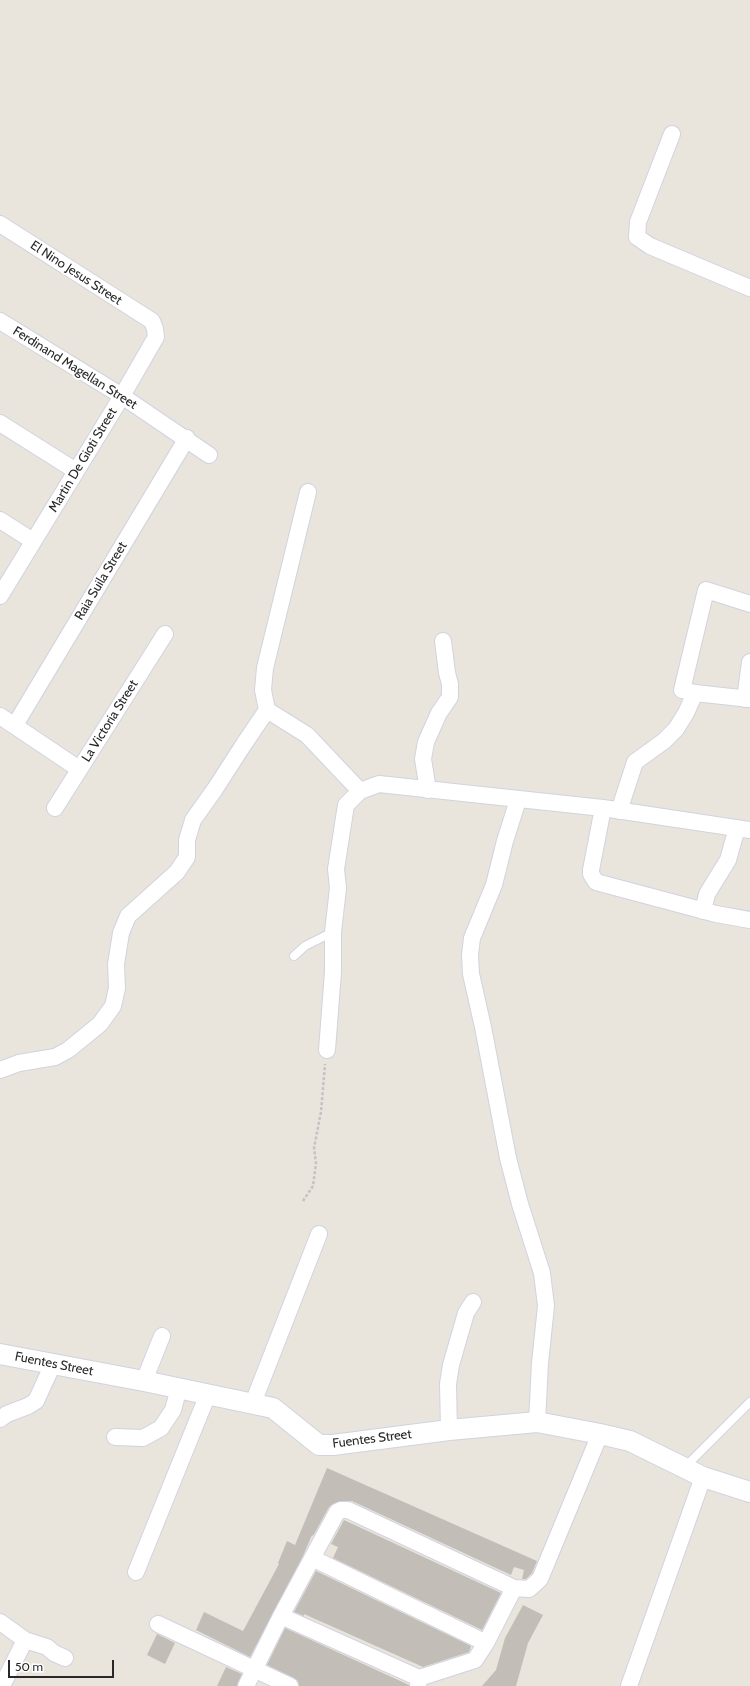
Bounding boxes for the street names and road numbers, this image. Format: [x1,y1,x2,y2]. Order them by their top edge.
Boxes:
street label: El Nino Jesus Street [27,238,125,308]
street label: Ferdinand Magellan Street [10,323,140,413]
street label: Martin De Gioti Street [46,405,120,515]
street label: Raia Suila Street [71,539,131,623]
street label: La Victoria Street [79,677,141,765]
street label: Fuentes Street [13,1349,95,1379]
street label: Fuentes Street [332,1426,412,1452]

